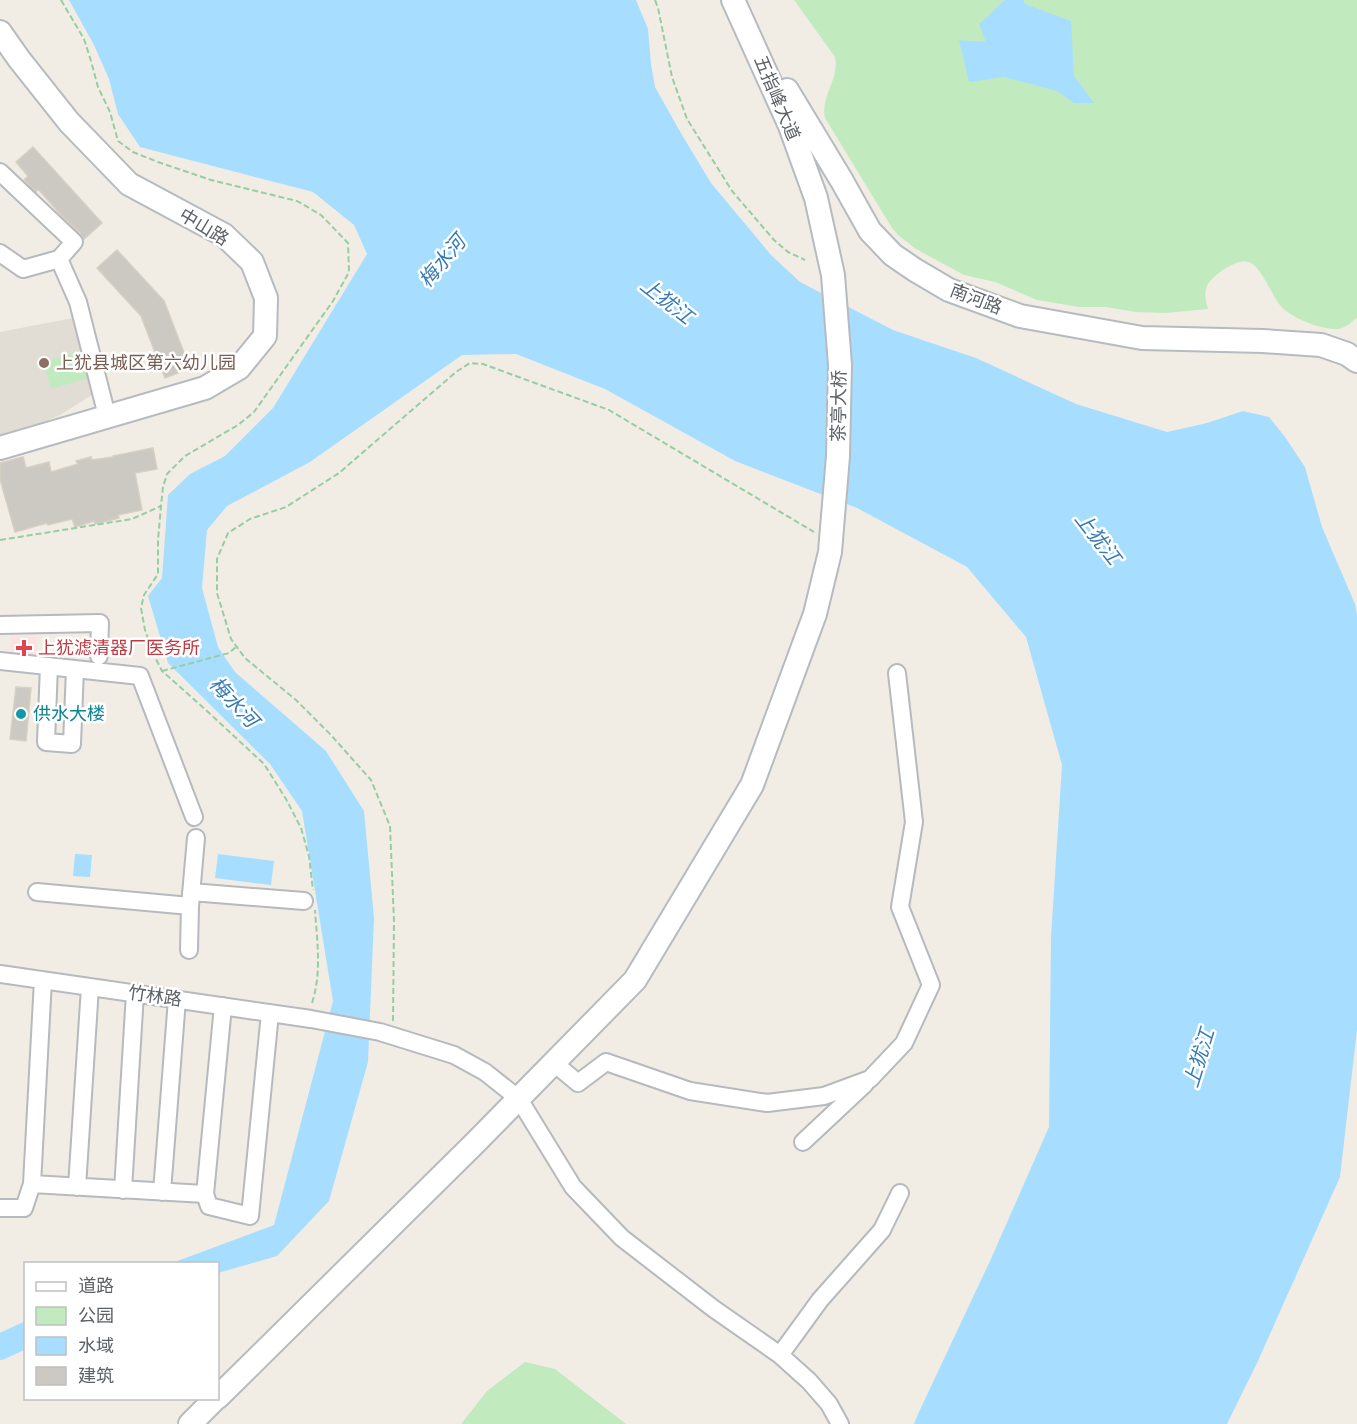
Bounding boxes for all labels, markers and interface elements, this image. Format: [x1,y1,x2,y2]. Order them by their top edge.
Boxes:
street label: 五指峰大道 [750,52,806,143]
street label: 中山路 [176,203,233,249]
water label: 梅水河 [413,227,472,291]
water label: 上犹江 [637,272,700,329]
street label: 南河路 [947,278,1006,318]
place label: 上犹县城区第六幼儿园 [56,351,236,373]
marker: 上犹县城区第六幼儿园 [37,356,51,370]
street label: 茶亭大桥 [826,370,850,442]
water label: 上犹江 [1071,506,1128,570]
place label: 上犹滤清器厂医务所 [38,636,200,658]
marker: 上犹滤清器厂医务所 [15,639,33,657]
water label: 梅水河 [205,671,267,734]
place label: 供水大楼 [33,702,105,724]
marker: 供水大楼 [14,707,28,721]
street label: 竹林路 [127,980,183,1010]
water label: 上犹江 [1178,1024,1219,1090]
legend [24,1262,219,1400]
text: 道路 [78,1274,114,1296]
text: 公园 [78,1304,114,1326]
text: 水域 [78,1334,114,1356]
text: 建筑 [78,1364,114,1386]

